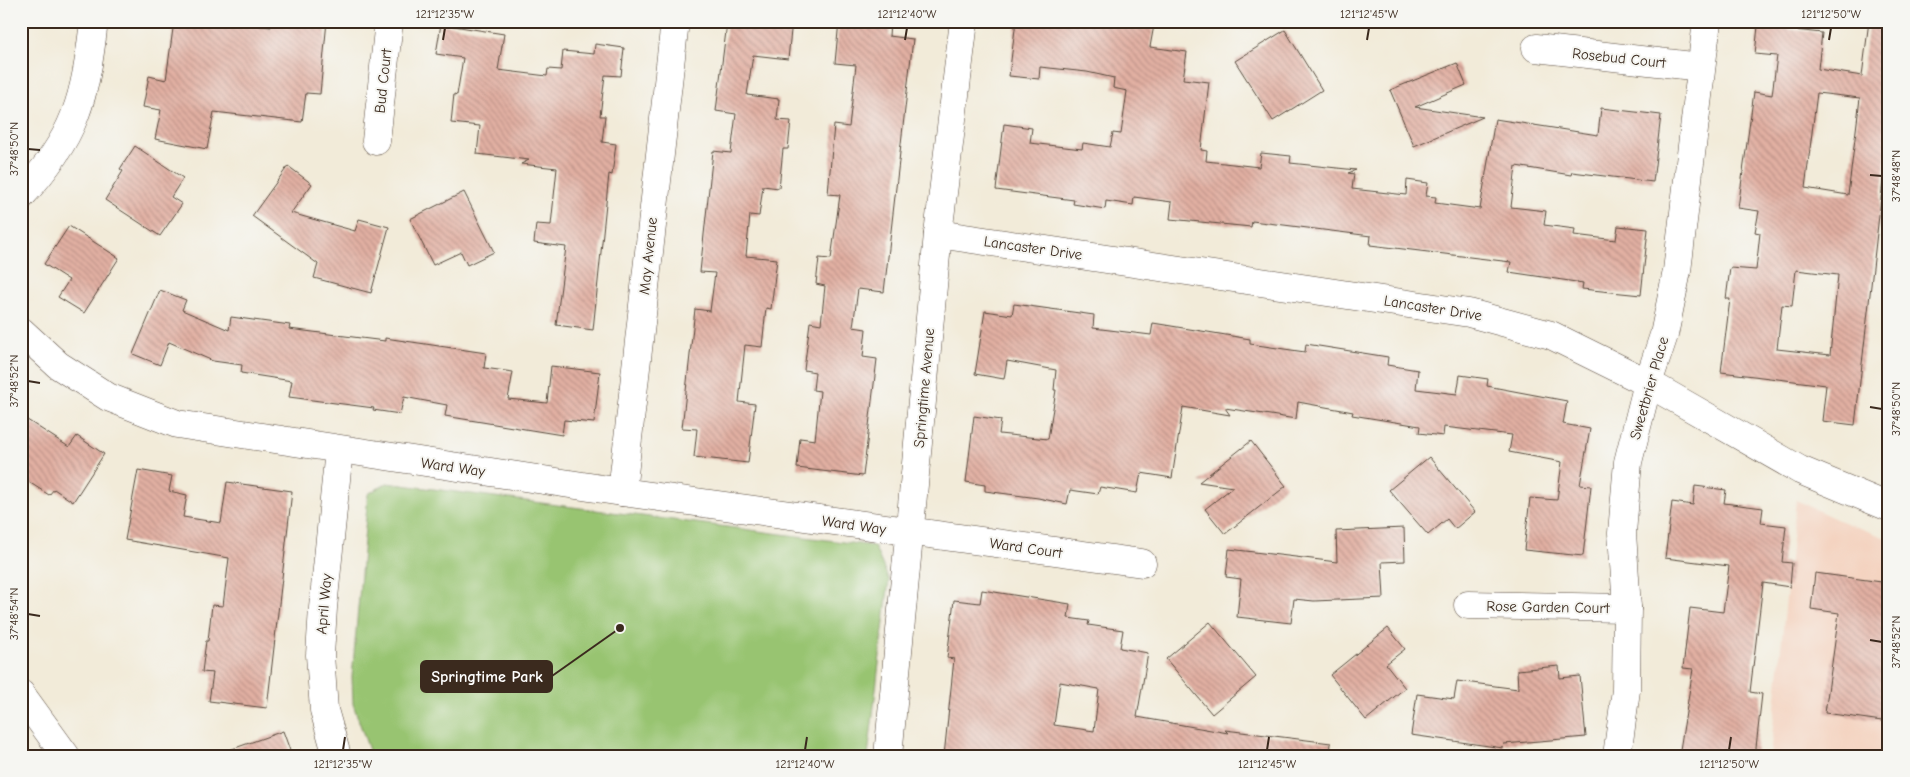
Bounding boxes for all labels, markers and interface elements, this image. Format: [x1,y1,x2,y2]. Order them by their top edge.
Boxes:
text: 121°12'35"W [416,7,475,21]
text: 121°12'40"W [878,7,937,21]
text: 121°12'45"W [1340,7,1399,21]
text: 121°12'50"W [1801,7,1861,21]
street label: Rosebud Court [1571,44,1667,72]
street label: Bud Court [371,47,395,114]
text: 37°48'50"N [7,122,21,176]
text: 37°48'48"N [1889,150,1903,202]
street label: May Avenue [635,216,661,296]
street label: Lancaster Drive [983,232,1084,264]
street label: Lancaster Drive [1383,291,1484,325]
street label: Springtime Avenue [910,327,938,449]
street label: Sweetbrier Place [1626,334,1672,442]
text: 37°48'52"N [7,354,21,408]
text: 37°48'50"N [1889,382,1903,436]
street label: Ward Way [420,454,487,480]
street label: Ward Way [821,512,888,538]
street label: Ward Court [988,534,1064,562]
street label: April Way [312,573,336,635]
text: 37°48'54"N [7,588,21,640]
street label: Rose Garden Court [1486,597,1610,617]
text: 37°48'52"N [1889,615,1903,669]
callout: Springtime Park [421,661,552,692]
text: Springtime Park [431,668,543,686]
text: 121°12'35"W [314,757,373,771]
text: 121°12'40"W [776,757,835,771]
text: 121°12'45"W [1238,757,1297,771]
text: 121°12'50"W [1699,757,1759,771]

